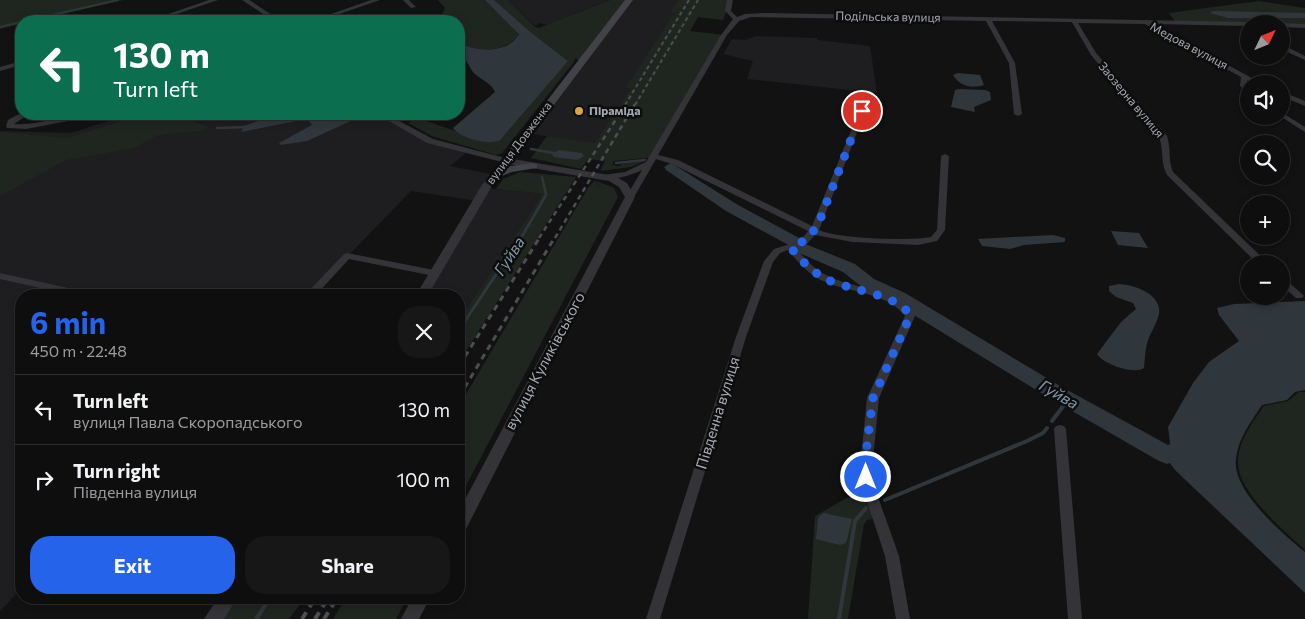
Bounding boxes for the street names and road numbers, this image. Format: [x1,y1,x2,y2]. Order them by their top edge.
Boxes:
street label: Подільська вулиця [835,8,941,24]
street label: Медова вулиця [1148,19,1231,72]
street label: Заозерна вулиця [1096,59,1167,140]
street label: вулиця Довженка [483,98,554,186]
street label: вулиця Куликівського [500,289,588,432]
street label: Південна вулиця [691,354,743,471]

